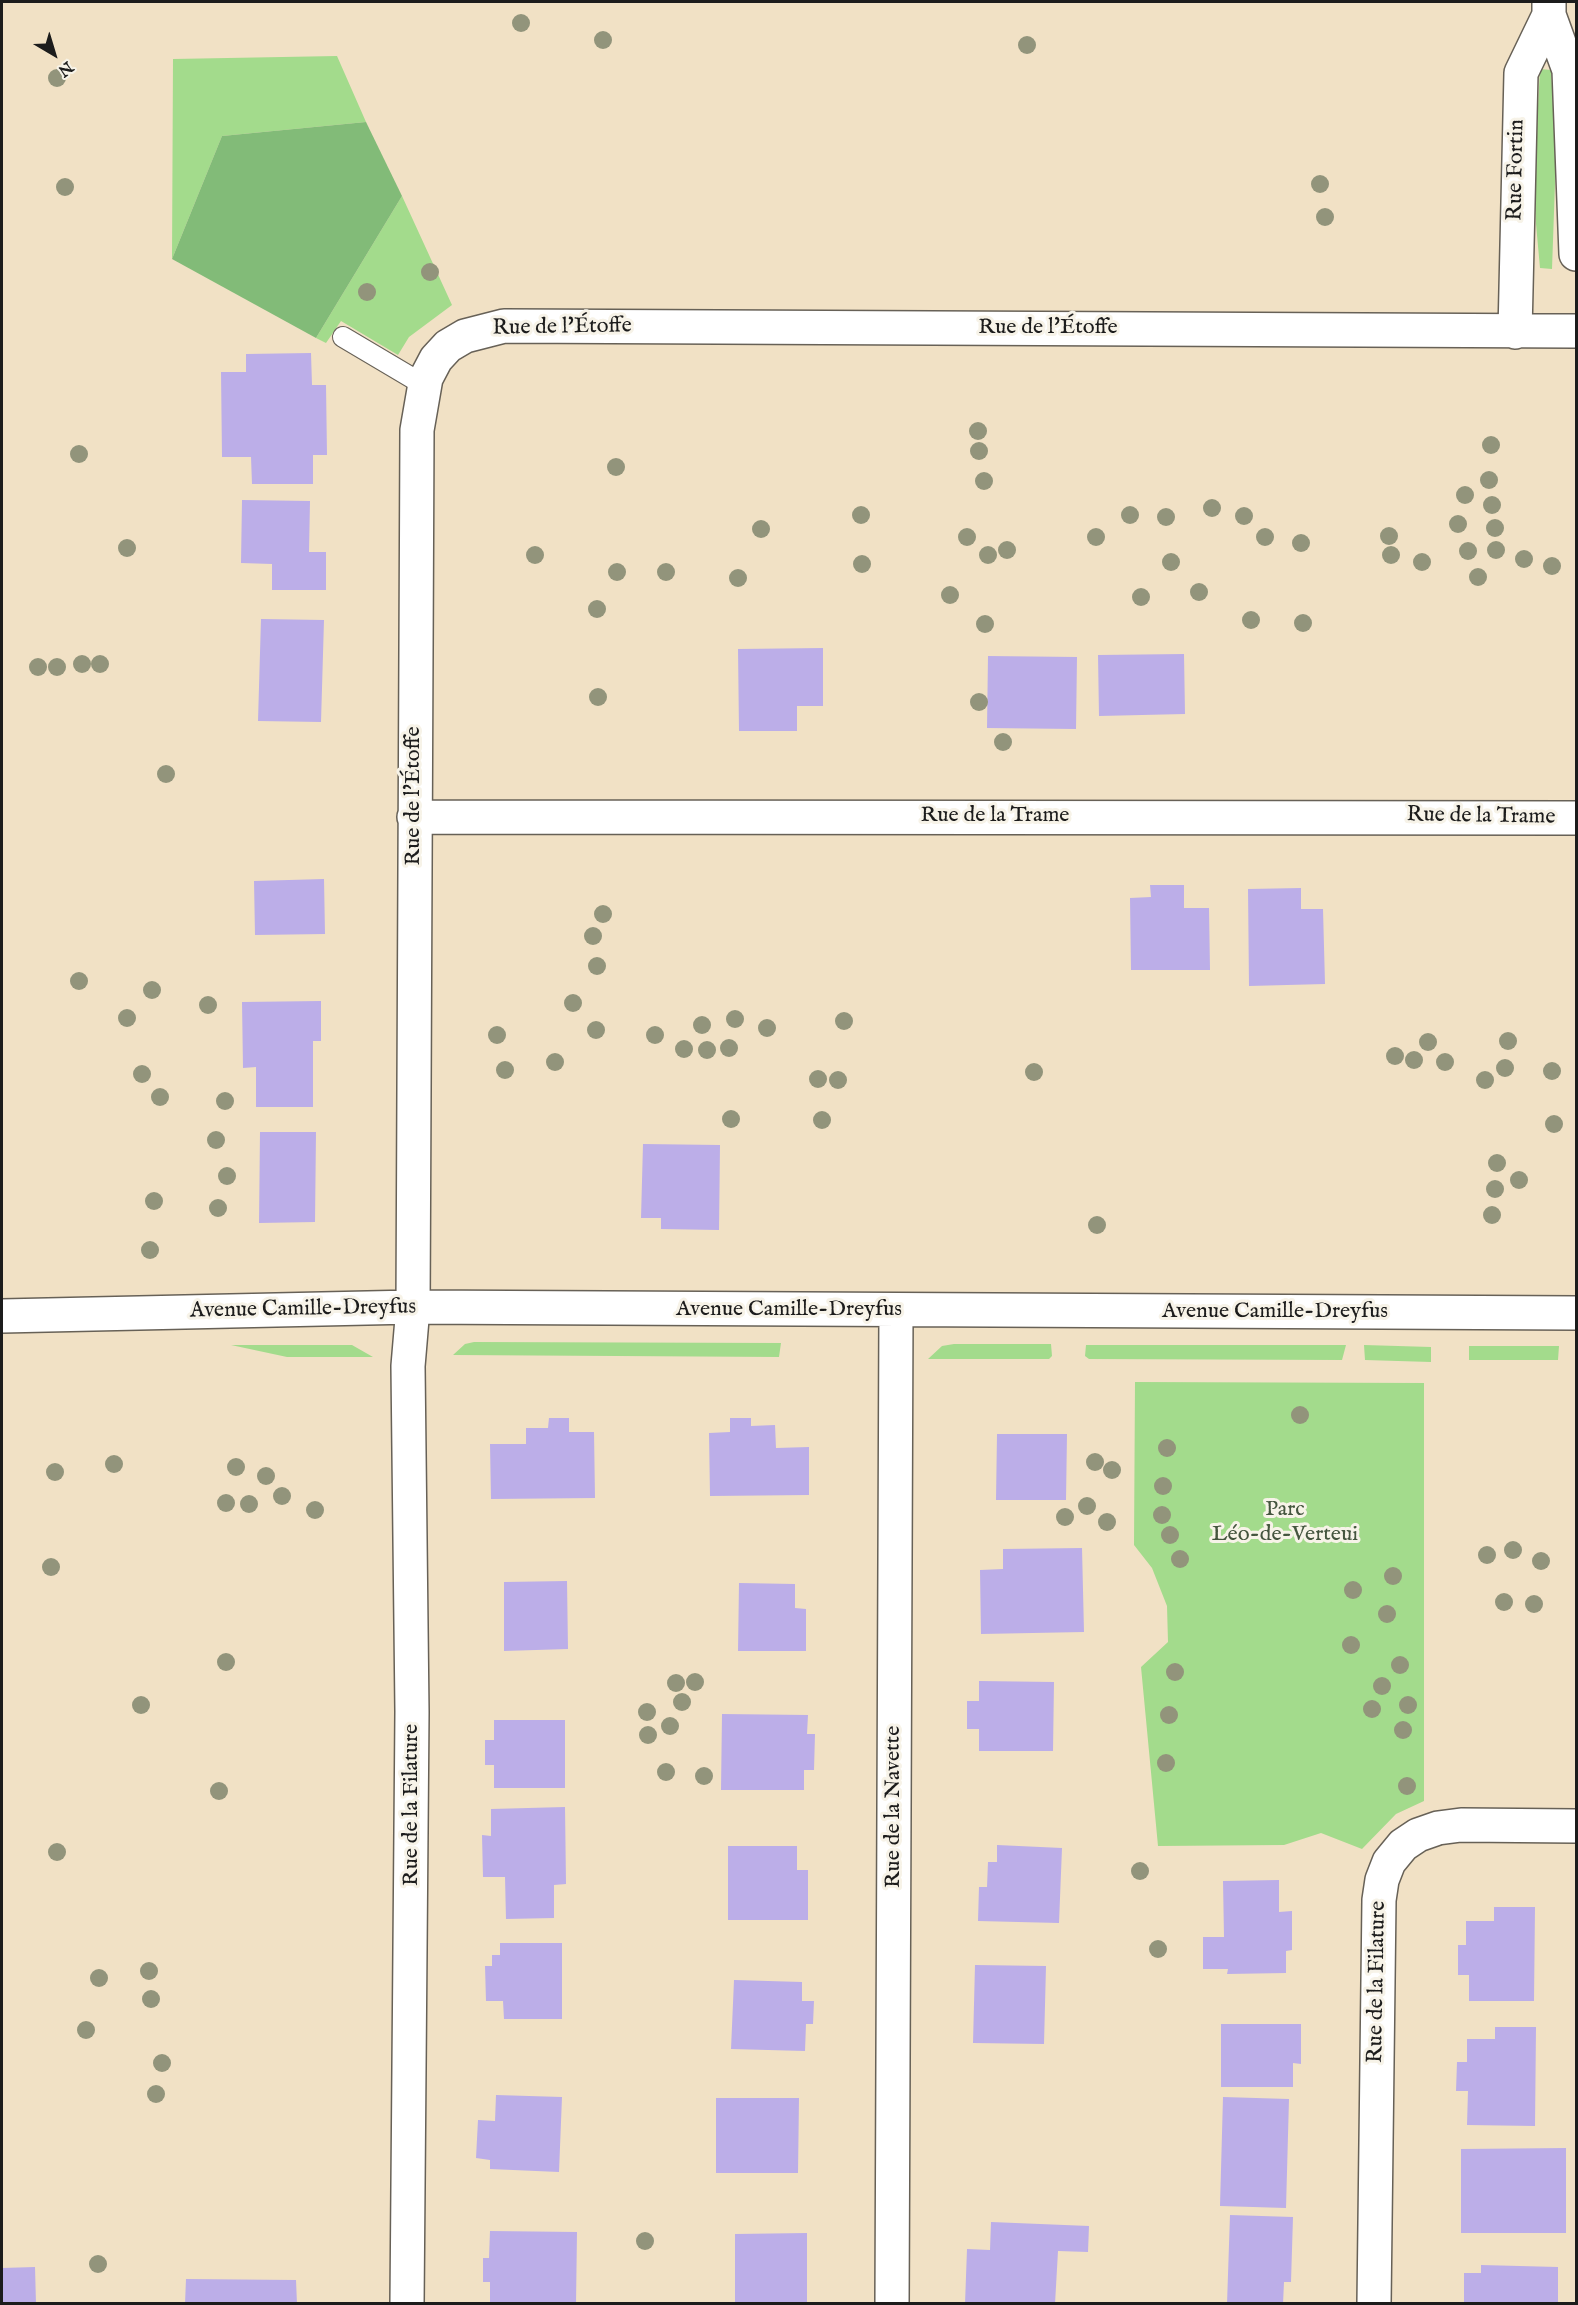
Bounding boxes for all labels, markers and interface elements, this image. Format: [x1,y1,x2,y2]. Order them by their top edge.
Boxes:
north arrow [24,24,84,84]
text: N [53,56,77,80]
street label: Rue Fortin [1503,119,1531,221]
street label: Rue de l'Étoffe [492,314,632,342]
street label: Rue de l'Étoffe [978,315,1118,341]
street label: Rue de l'Étoffe [401,726,427,866]
street label: Rue de la Trame [921,803,1069,829]
street label: Rue de la Trame [1406,803,1556,831]
street label: Avenue Camille-Dreyfus [190,1295,416,1325]
street label: Avenue Camille-Dreyfus [676,1297,902,1323]
street label: Avenue Camille-Dreyfus [1162,1299,1388,1325]
park label: Parc Léo-de-Verteui [1212,1497,1358,1548]
street label: Rue de la Filature [399,1724,425,1886]
street label: Rue de la Navette [881,1726,907,1888]
street label: Rue de la Filature [1363,1901,1393,2063]

